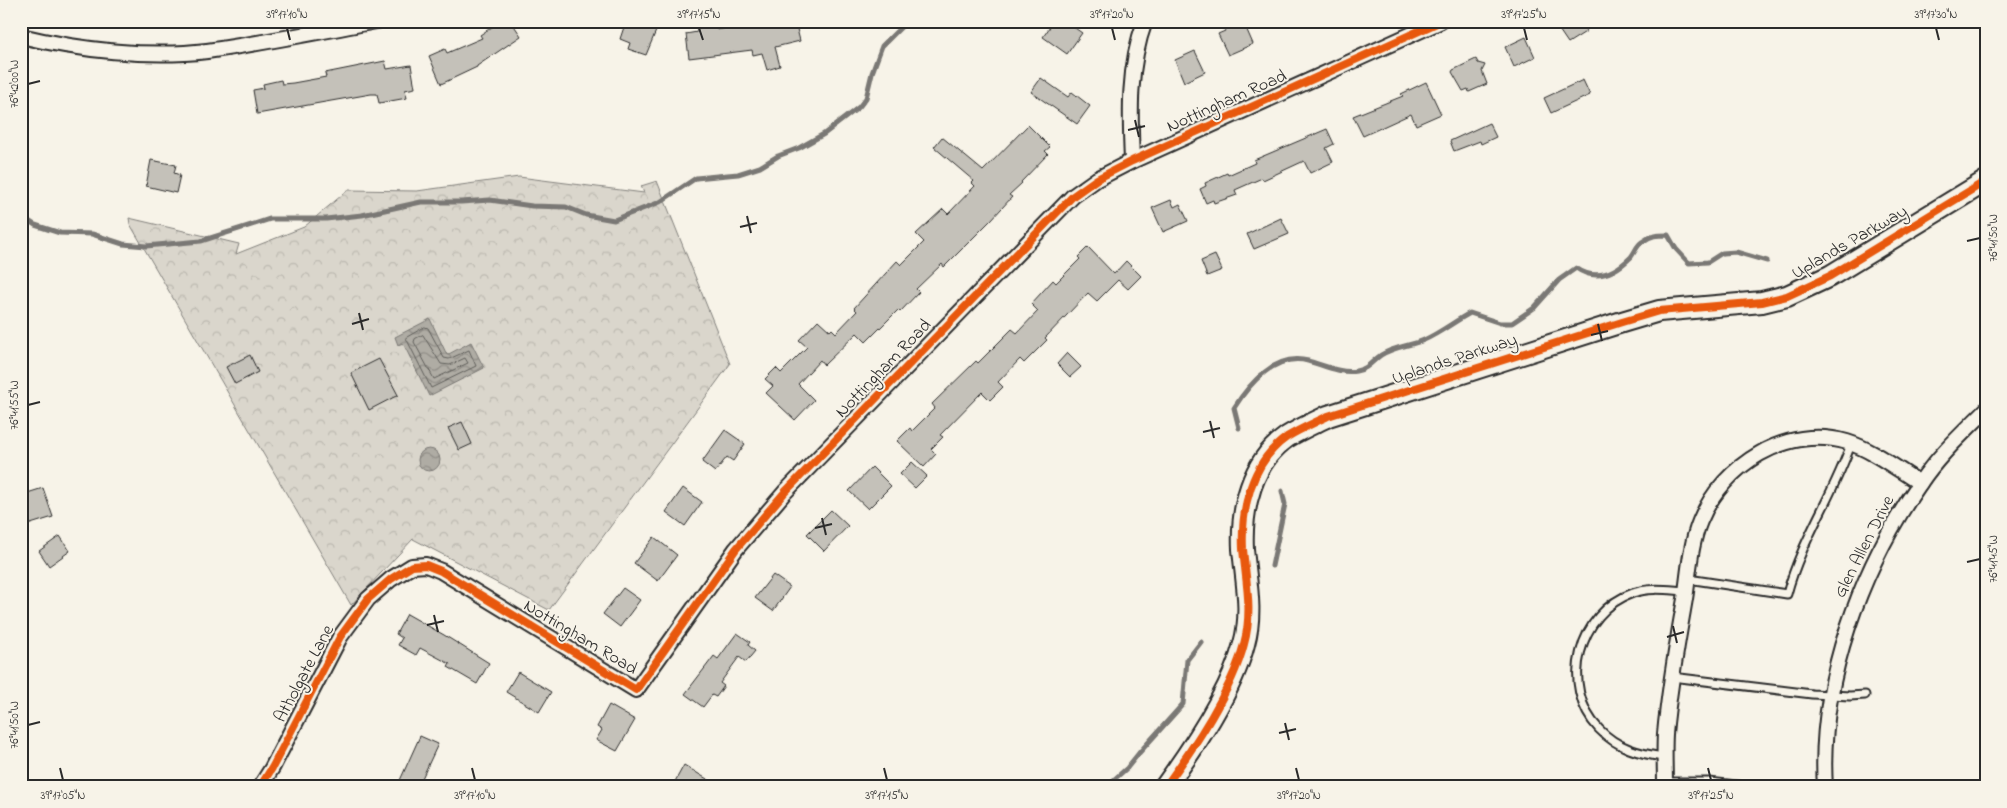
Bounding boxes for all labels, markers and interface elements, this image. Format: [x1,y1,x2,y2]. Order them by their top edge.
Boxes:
text: 39°17'10"N [266,6,308,24]
text: 39°17'15"N [677,6,721,24]
text: 39°17'20"N [1090,6,1134,24]
text: 39°17'25"N [1501,6,1547,24]
text: 39°17'30"N [1915,6,1957,24]
text: 76°42'00"W [6,60,24,108]
street label: Nottingham Road [1163,64,1292,141]
street label: Uplands Parkway [1787,199,1913,287]
text: 76°41'50"W [1985,214,2003,262]
street label: Nottingham Road [830,314,939,425]
street label: Uplands Parkway [1389,328,1521,392]
text: 76°41'55"W [6,380,24,430]
street label: Glen Allen Drive [1828,490,1902,603]
text: 76°41'45"W [1985,535,2003,583]
street label: Nottingham Road [518,594,642,683]
street label: Atholgate Lane [268,620,343,728]
text: 76°41'50"W [6,701,24,749]
text: 39°17'05"N [41,787,85,805]
text: 39°17'10"N [454,787,496,805]
text: 39°17'15"N [865,787,909,805]
text: 39°17'20"N [1277,787,1321,805]
text: 39°17'25"N [1688,787,1734,805]

